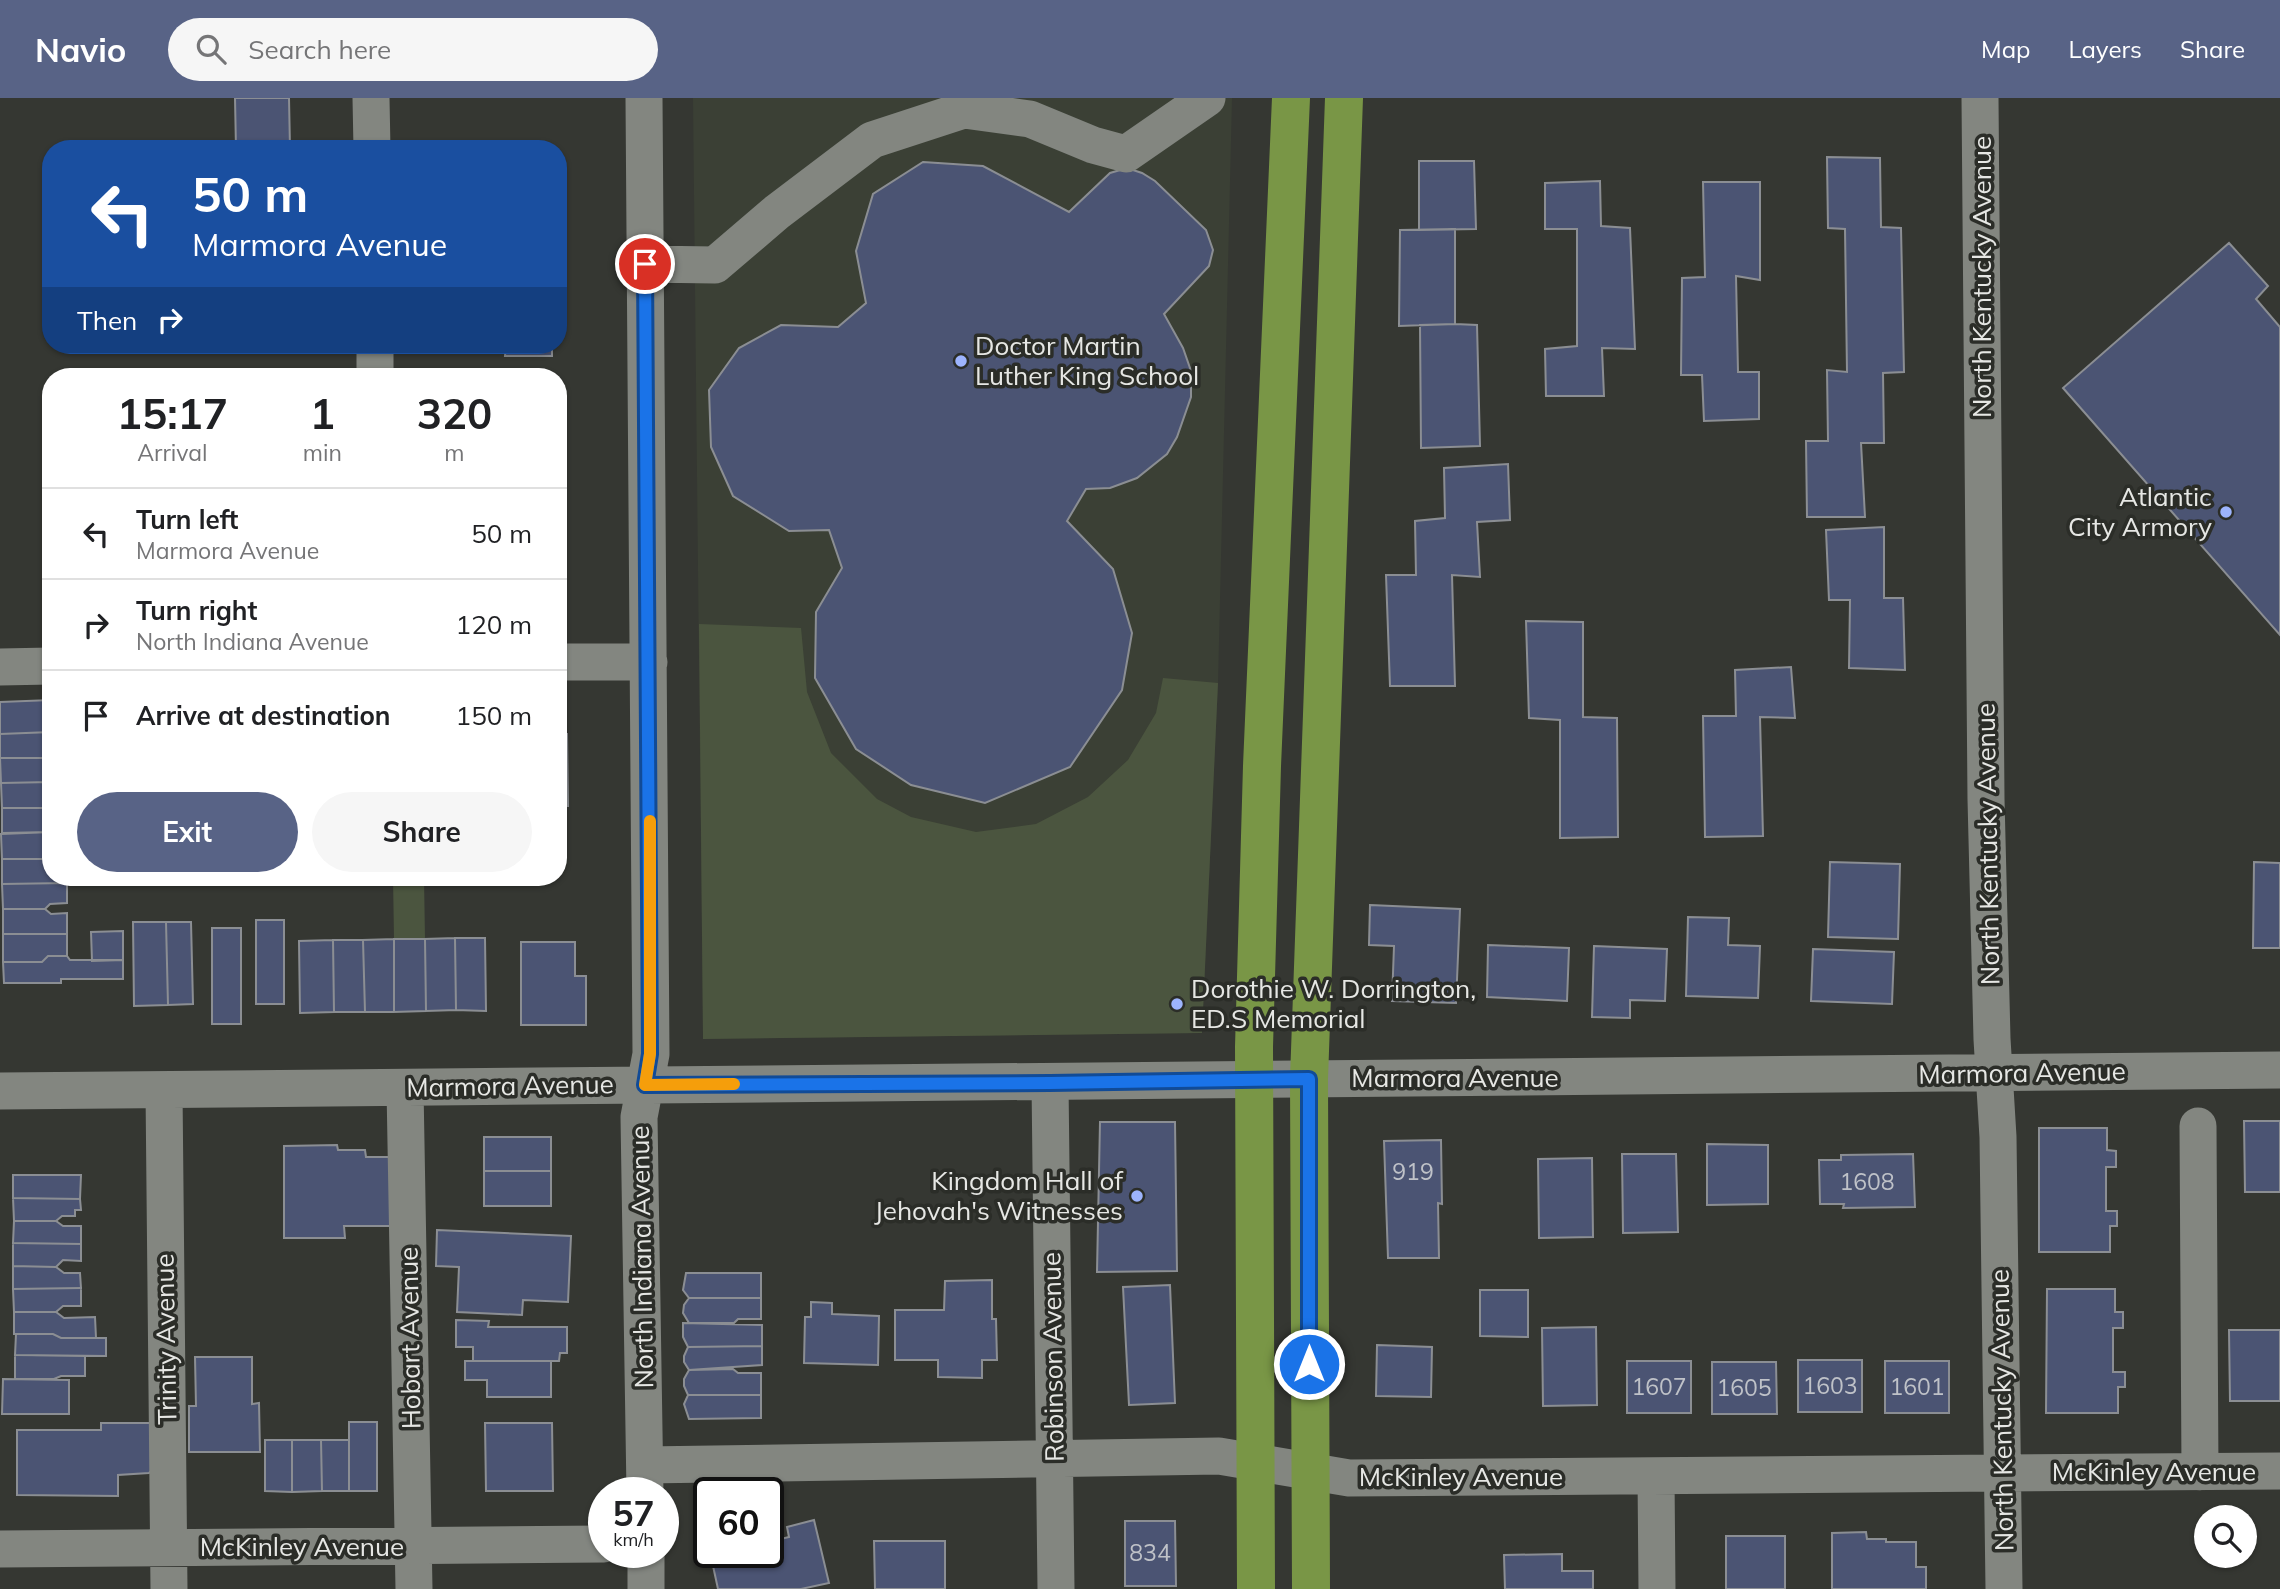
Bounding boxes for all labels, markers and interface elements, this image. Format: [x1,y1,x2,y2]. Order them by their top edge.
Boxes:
search box [168,18,658,81]
text: Navio [35,29,126,70]
icon: search [192,30,230,68]
text: Search here [248,33,391,66]
text: Map [1981,34,2030,64]
text: Layers [2068,34,2142,64]
text: Share [2180,34,2245,64]
street label: North Kentucky Avenue [1965,136,1998,418]
text: 50 m [192,163,308,224]
icon: left [77,168,168,259]
text: Marmora Avenue [192,224,447,264]
pin [615,234,675,294]
icon: arrive [626,245,664,283]
icon: right [151,301,189,339]
text: Then [77,304,137,337]
place label: Doctor Martin Luther King School [975,329,1199,392]
marker: Doctor Martin Luther King School [953,353,969,369]
text: 15:17 [117,387,228,440]
text: 1 [310,387,335,440]
text: 320 [417,387,492,440]
text: Arrival [137,438,208,467]
text: min [303,438,342,467]
text: m [444,438,465,467]
place label: Atlantic City Armory [2068,480,2212,543]
text: Turn left [136,503,238,536]
marker: Atlantic City Armory [2218,504,2234,520]
icon: left [77,515,115,553]
text: 50 m [471,517,532,550]
text: Marmora Avenue [136,536,319,565]
text: Turn right [136,594,257,627]
icon: right [77,606,115,644]
text: 120 m [456,608,532,641]
text: North Indiana Avenue [136,627,369,656]
icon: arrive [77,697,115,735]
text: Arrive at destination [136,699,391,732]
text: 150 m [456,699,532,732]
street label: North Kentucky Avenue [1969,703,2006,985]
button: Exit [77,792,298,872]
button: Share [312,792,532,872]
place label: Dorothie W. Dorrington, ED.S Memorial [1191,972,1476,1035]
marker: Dorothie W. Dorrington, ED.S Memorial [1169,996,1185,1012]
street label: Marmora Avenue [1918,1054,2126,1091]
street label: Marmora Avenue [1351,1061,1559,1094]
street label: Marmora Avenue [406,1067,614,1104]
street label: North Indiana Avenue [623,1125,660,1389]
house number: 919 [1392,1157,1434,1186]
place label: Kingdom Hall of Jehovah's Witnesses [874,1164,1124,1227]
house number: 1608 [1839,1167,1895,1196]
marker: Kingdom Hall of Jehovah's Witnesses [1129,1188,1145,1204]
street label: Hobart Avenue [391,1246,428,1430]
street label: Robinson Avenue [1034,1252,1071,1462]
street label: Trinity Avenue [148,1253,183,1425]
street label: North Kentucky Avenue [1983,1269,2020,1551]
position arrow [1272,1327,1346,1401]
house number: 1603 [1802,1371,1858,1400]
house number: 1607 [1631,1372,1687,1401]
house number: 1601 [1889,1372,1945,1401]
house number: 1605 [1716,1373,1772,1402]
street label: McKinley Avenue [2052,1455,2256,1488]
street label: McKinley Avenue [1359,1460,1563,1493]
speed limit sign: 60 [693,1477,784,1568]
text: 57 [612,1491,655,1535]
map controls [2194,1505,2257,1568]
button: search [2194,1505,2257,1568]
text: km/h [613,1528,654,1551]
street label: McKinley Avenue [200,1530,404,1563]
house number: 834 [1129,1538,1171,1567]

